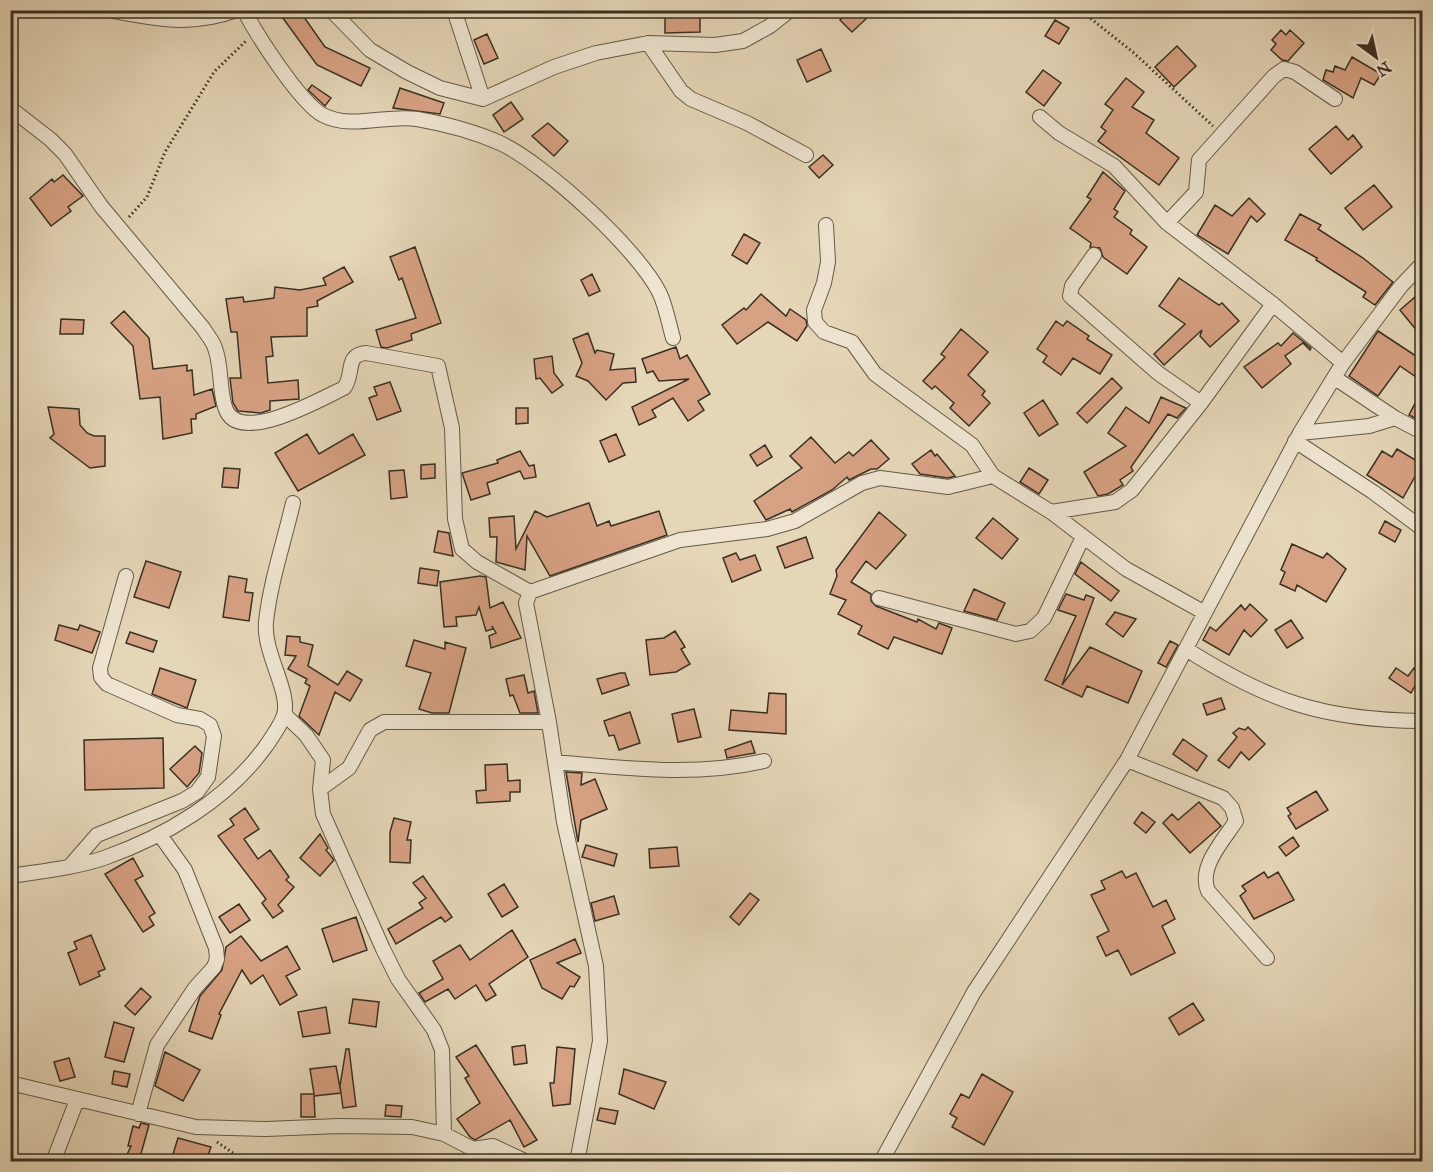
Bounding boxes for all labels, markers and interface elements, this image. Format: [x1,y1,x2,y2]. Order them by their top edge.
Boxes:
north arrow [1346,27,1406,87]
text: N [1373,57,1395,81]

